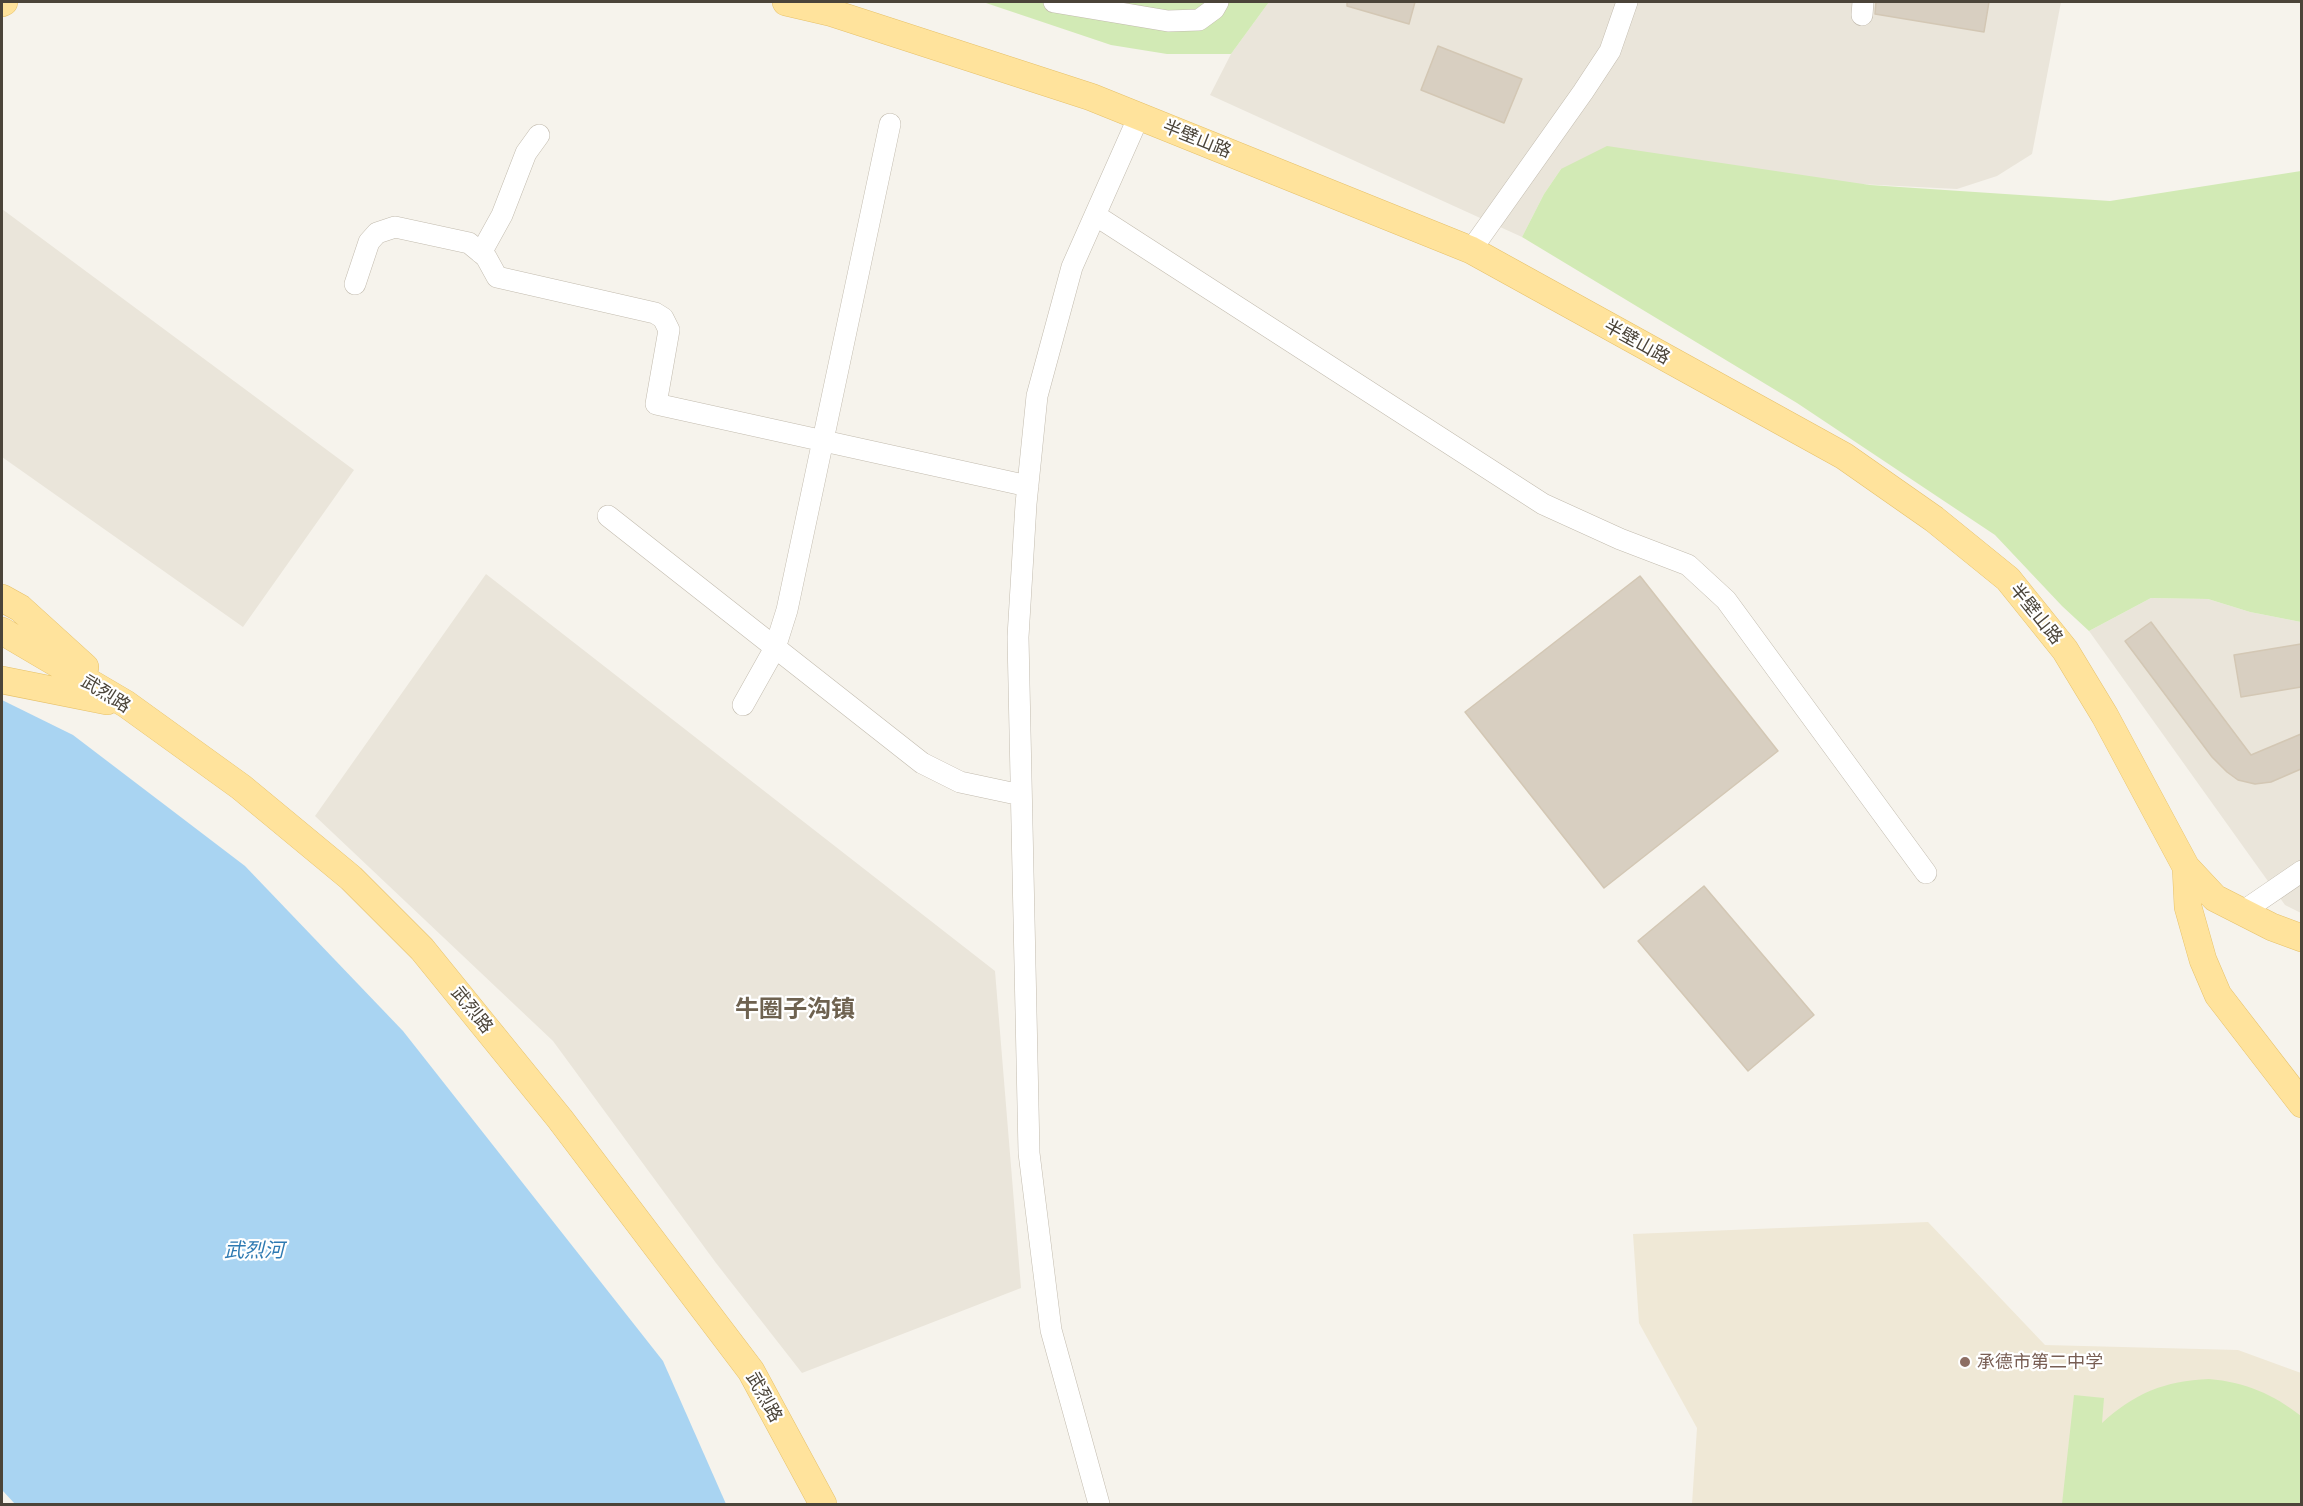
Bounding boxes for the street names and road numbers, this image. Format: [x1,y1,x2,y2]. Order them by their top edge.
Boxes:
street label: 半壁山路 [1160,116,1234,162]
street label: 半壁山路 [1600,315,1674,369]
street label: 半壁山路 [2005,579,2067,649]
street label: 武烈路 [77,671,135,717]
street label: 武烈路 [447,982,497,1038]
street label: 武烈路 [741,1368,787,1426]

